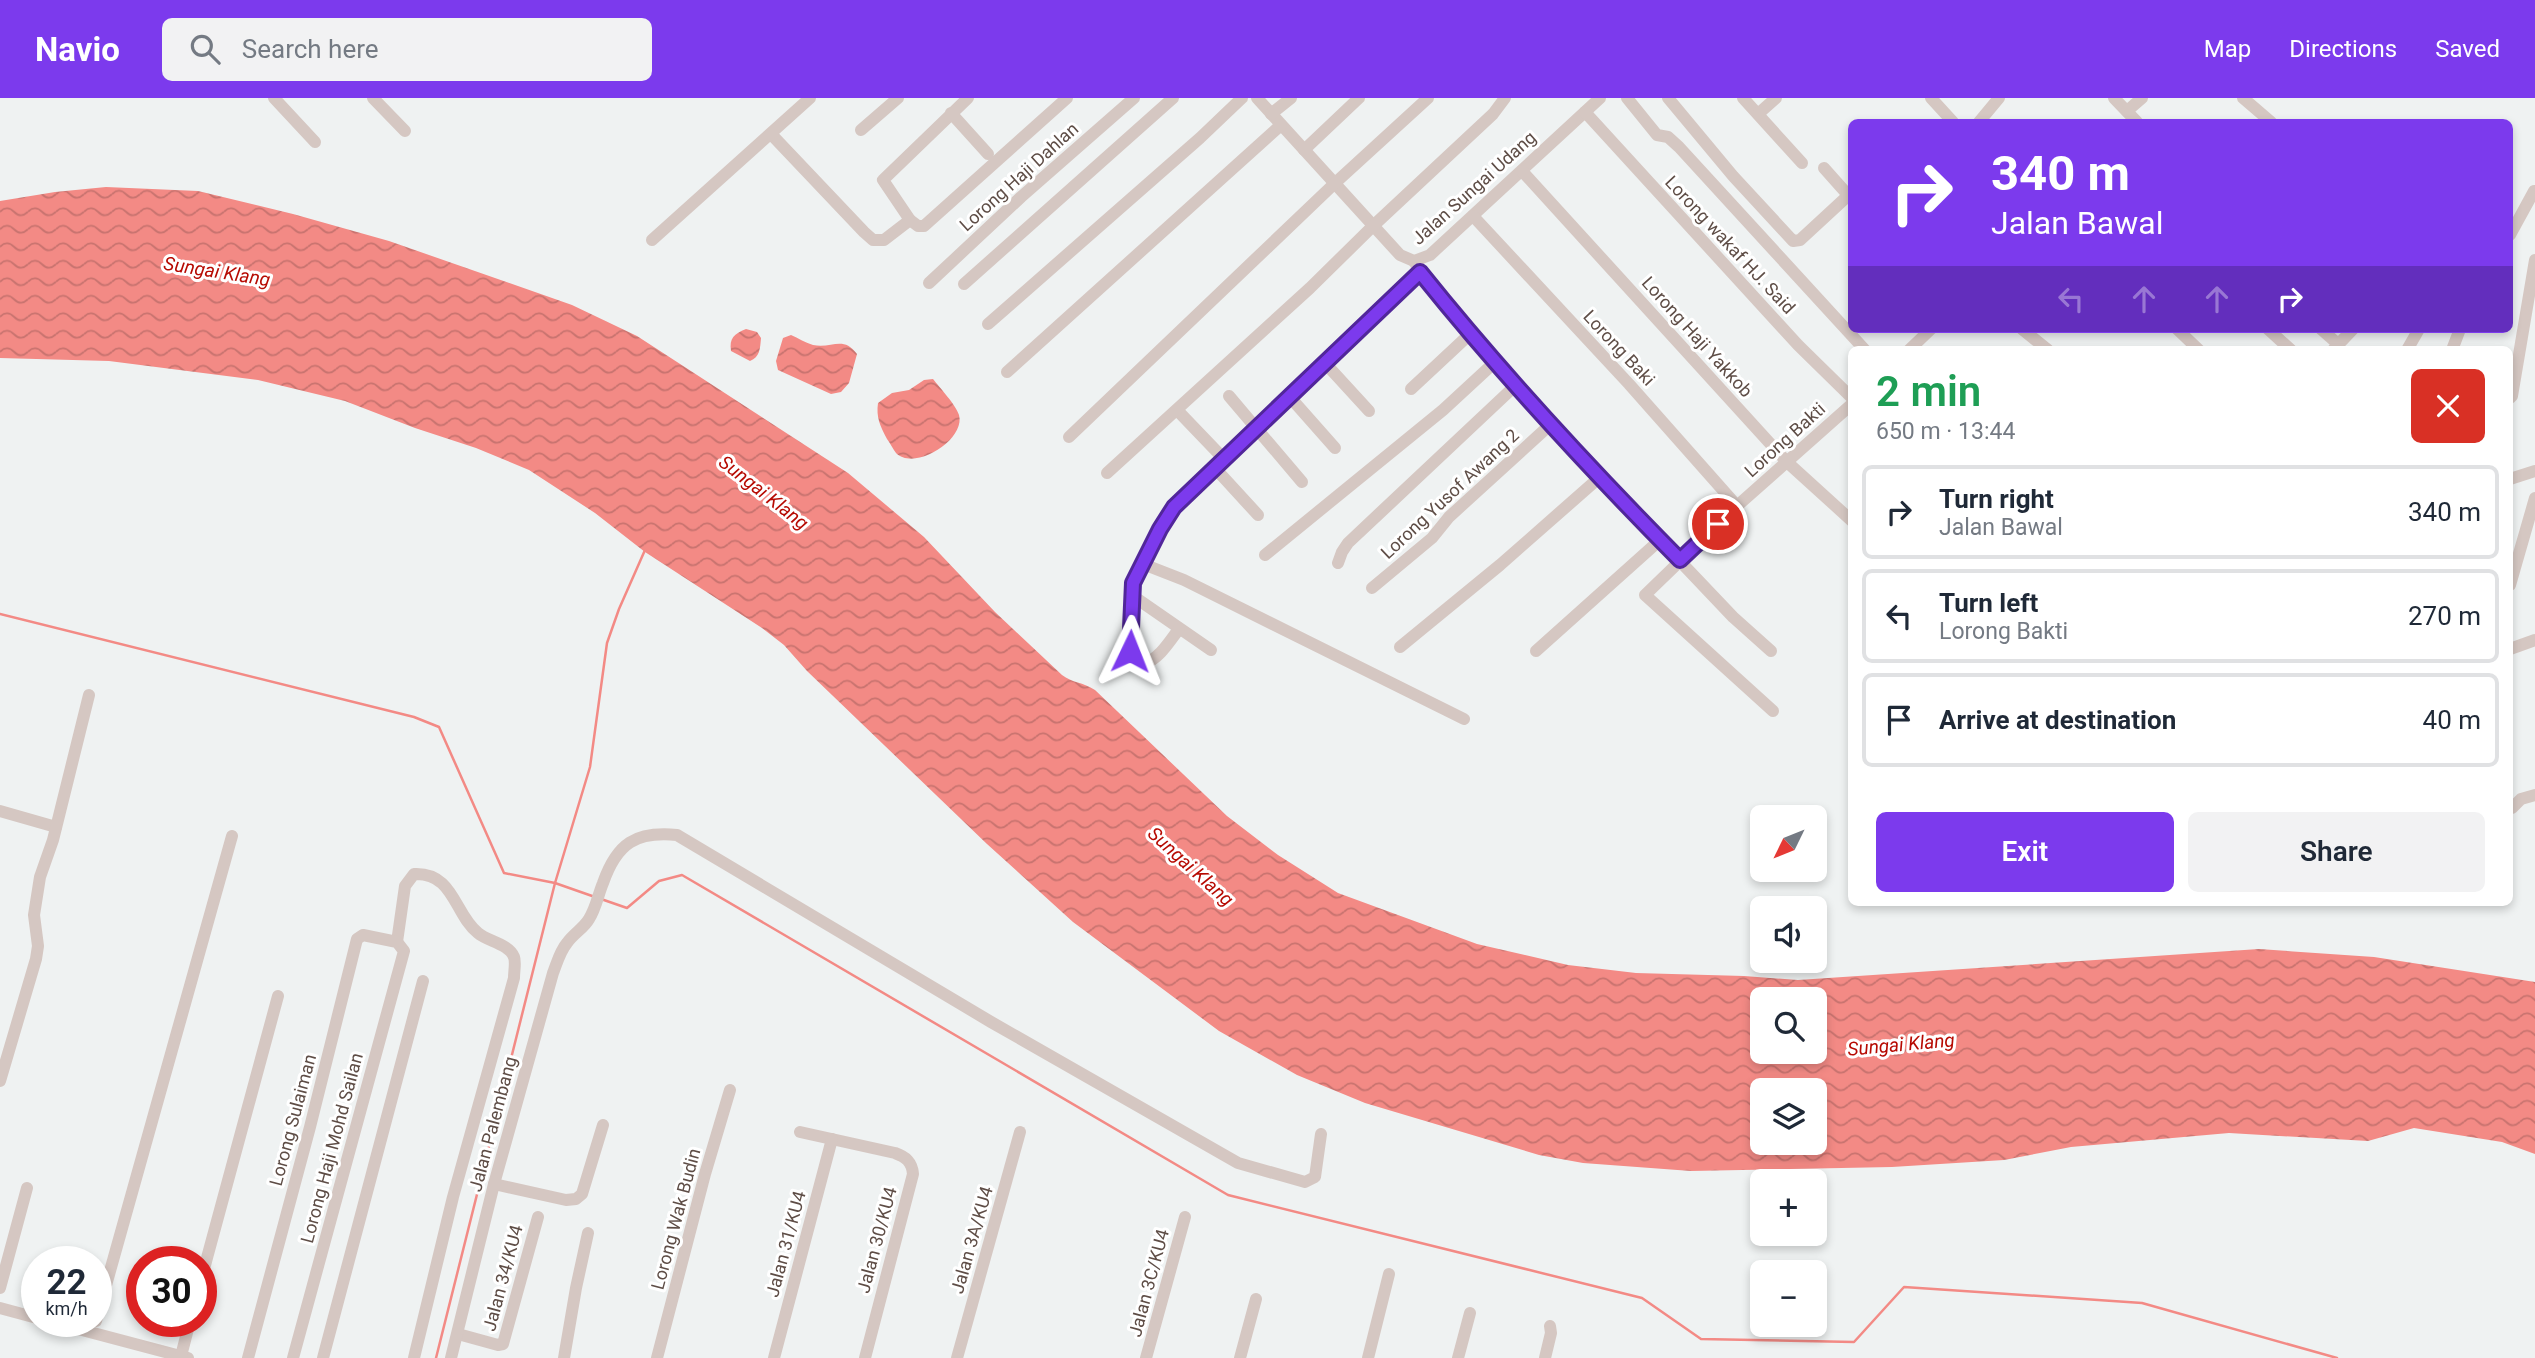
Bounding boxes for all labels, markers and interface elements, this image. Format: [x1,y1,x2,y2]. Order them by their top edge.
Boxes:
search box [162,18,652,81]
text: Navio [35,30,120,69]
icon: search [186,30,224,68]
text: Search here [242,34,379,64]
text: Map [2204,35,2251,63]
text: Directions [2289,35,2397,63]
text: Saved [2435,35,2500,63]
street label: Lorong Haji Dahlan [955,118,1082,235]
street label: Jalan Sungai Udang [1407,127,1540,249]
text: 340 m [1991,145,2130,202]
icon: right [1876,147,1967,238]
street label: Lorong wakaf HJ. Said [1661,171,1800,318]
text: Jalan Bawal [1991,204,2163,242]
water label: Sungai Klang [162,252,272,291]
street label: Lorong Haji Yakkob [1638,272,1757,401]
icon: left [2052,280,2090,318]
icon: ahead [2125,280,2163,318]
icon: ahead [2198,280,2236,318]
icon: right [2271,280,2309,318]
street label: Lorong Baki [1579,306,1659,390]
text: 2 min [1876,367,1981,416]
button: close [2411,369,2485,443]
street label: Lorong Bakti [1740,398,1829,481]
text: 650 m · 13:44 [1876,418,2015,445]
street label: Lorong Yusof Awang 2 [1376,424,1523,563]
water label: Sungai Klang [714,450,813,535]
text: Turn right [1939,484,2054,514]
icon: right [1880,493,1918,531]
pin [1688,494,1748,554]
text: 340 m [2408,497,2481,527]
icon: arrive [1699,505,1737,543]
text: Jalan Bawal [1939,514,2063,541]
text: Turn left [1939,588,2038,618]
icon: left [1880,597,1918,635]
text: 270 m [2408,601,2481,631]
position arrow [1093,614,1167,688]
text: Lorong Bakti [1939,618,2068,645]
icon: arrive [1880,701,1918,739]
text: Arrive at destination [1939,705,2176,735]
text: 40 m [2423,705,2481,735]
north arrow [1750,805,1827,882]
map controls [1750,805,1827,1337]
button: Exit [1876,812,2174,892]
button: Share [2188,812,2485,892]
water label: Sungai Klang [1143,822,1238,911]
button: sound [1750,896,1827,973]
button: search [1750,987,1827,1064]
water label: Sungai Klang [1847,1028,1956,1061]
street label: Lorong Haji Mohd Sailan [296,1051,367,1245]
street label: Lorong Sulaiman [265,1052,320,1188]
street label: Jalan Palembang [464,1054,521,1194]
button: layers [1750,1078,1827,1155]
street label: Lorong Wak Budin [647,1146,704,1292]
button: + [1750,1169,1827,1246]
street label: Jalan 30/KU4 [852,1184,901,1295]
street label: Jalan 3A/KU4 [946,1184,997,1296]
street label: Jalan 31/KU4 [761,1188,810,1299]
street label: Jalan 34/KU4 [478,1222,527,1333]
street label: Jalan 3C/KU4 [1124,1227,1173,1339]
speed limit sign: 30 [126,1246,217,1337]
button: − [1750,1260,1827,1337]
text: 22 [46,1262,87,1303]
text: km/h [45,1298,88,1319]

